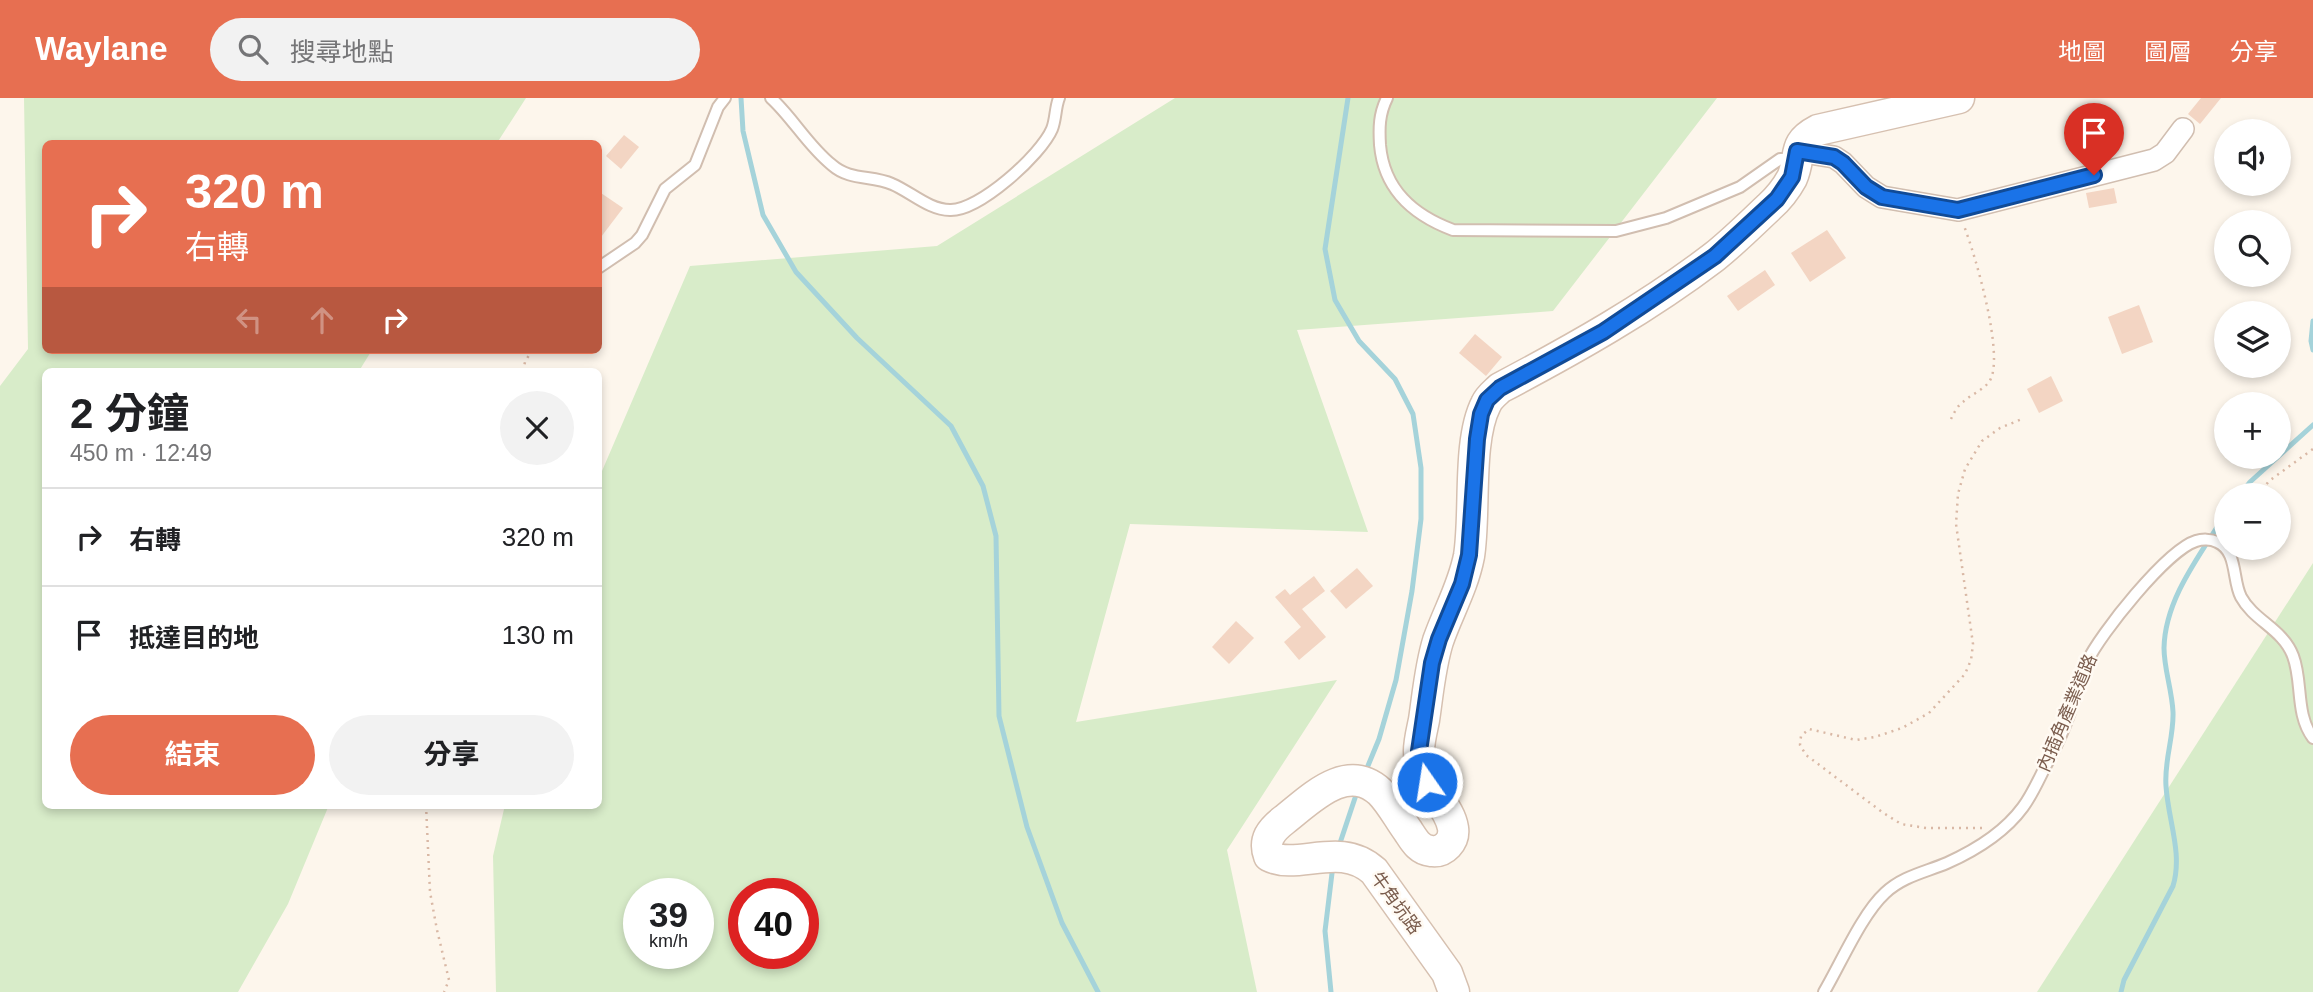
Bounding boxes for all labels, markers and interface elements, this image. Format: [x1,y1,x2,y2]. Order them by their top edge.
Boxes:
search box [210,18,700,81]
text: Waylane [35,30,168,67]
icon: search [234,30,272,68]
text: 搜尋地點 [290,37,394,67]
text: 地圖 [2058,38,2106,65]
text: 圖層 [2144,38,2192,65]
text: 分享 [2230,38,2278,65]
pin [2064,103,2124,175]
icon: arrive [2075,114,2113,152]
map controls [2214,119,2291,560]
button: sound [2214,119,2291,196]
text: 320 m [185,164,324,218]
icon: right [70,168,161,259]
button: search [2214,210,2291,287]
text: 右轉 [185,229,249,265]
icon: left [230,301,268,339]
icon: ahead [303,301,341,339]
icon: right [376,301,414,339]
button: layers [2214,301,2291,378]
text: 2 分鐘 [70,390,189,437]
button: close [500,391,574,465]
button: + [2214,392,2291,469]
text: 450 m · 12:49 [70,440,212,466]
button: − [2214,483,2291,560]
icon: right [70,518,108,556]
text: 320 m [502,522,574,552]
text: 右轉 [129,525,181,555]
icon: arrive [70,616,108,654]
text: 130 m [502,620,574,650]
text: 抵達目的地 [129,623,259,653]
street label: 內插角產業道路 [2033,651,2101,775]
button: 結束 [70,715,315,795]
button: 分享 [329,715,574,795]
position arrow [1390,745,1464,819]
street label: 牛角坑路 [1367,868,1425,938]
speed limit sign: 40 [728,878,819,969]
text: 39 [649,895,688,934]
text: km/h [649,931,688,951]

